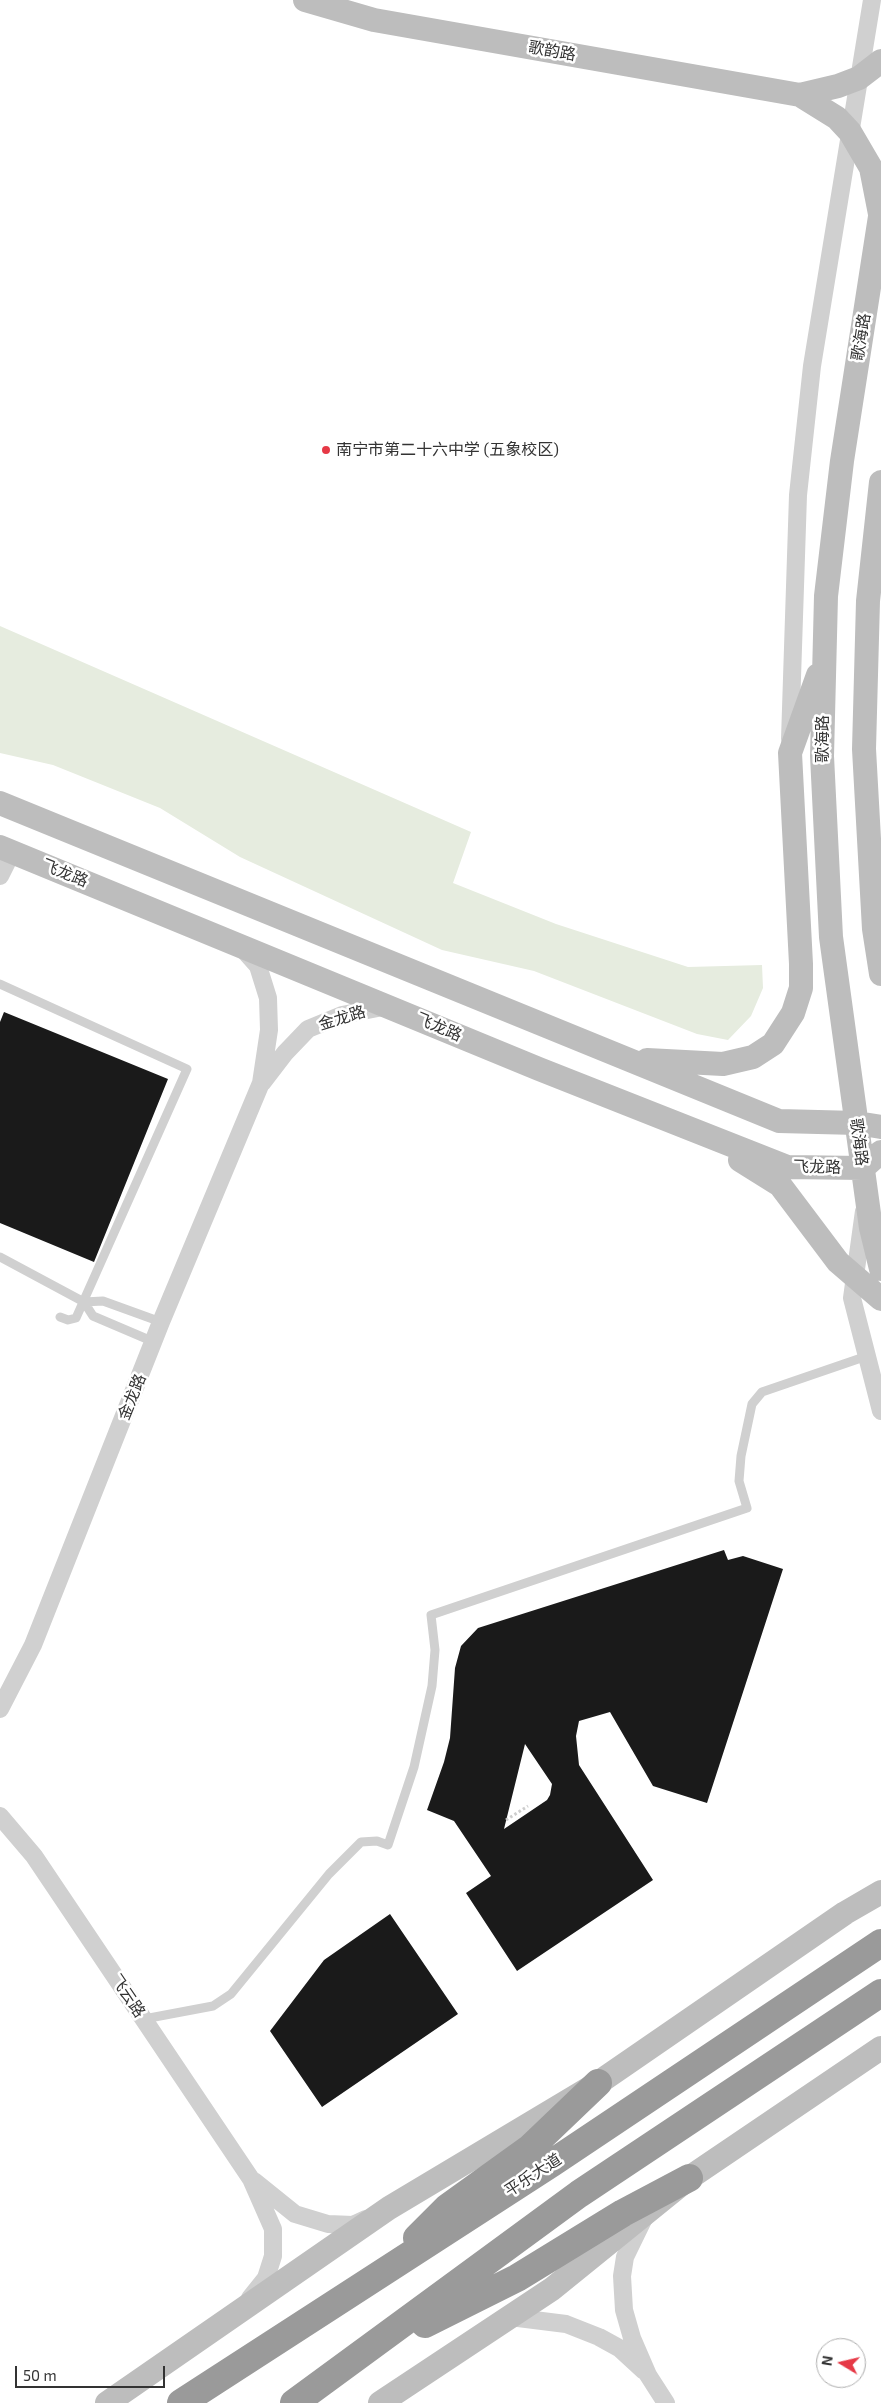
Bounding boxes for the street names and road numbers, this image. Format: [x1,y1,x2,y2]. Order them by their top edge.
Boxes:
street label: 歌韵路 [527,37,577,65]
street label: 歌海路 [848,312,874,362]
street label: 歌海路 [813,715,833,763]
street label: 飞龙路 [39,855,91,891]
street label: 金龙路 [316,1002,368,1034]
street label: 飞龙路 [413,1009,465,1045]
street label: 歌海路 [846,1117,872,1167]
street label: 飞龙路 [793,1157,841,1177]
street label: 金龙路 [114,1371,150,1423]
street label: 飞云路 [107,1971,149,2021]
street label: 平乐大道 [501,2150,565,2200]

